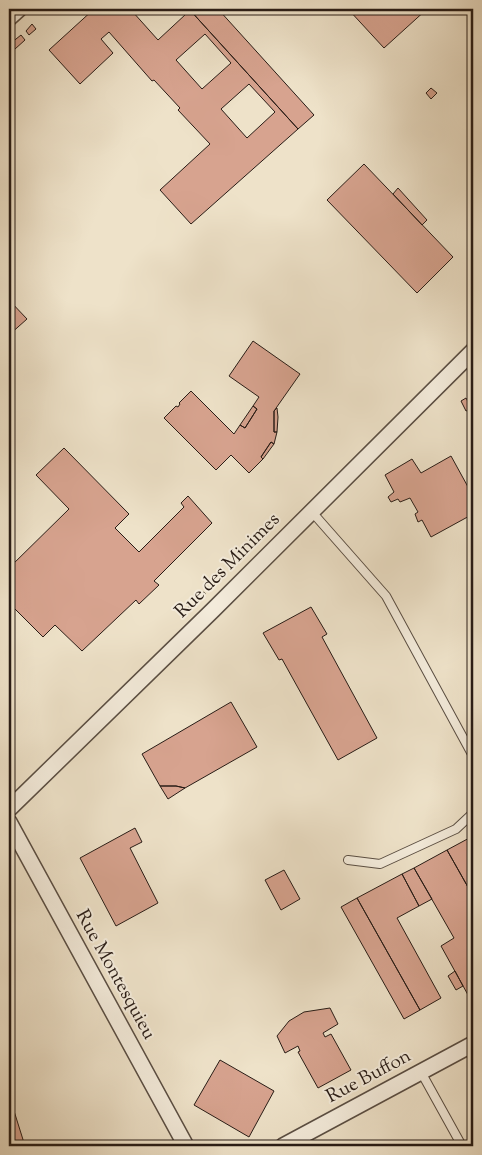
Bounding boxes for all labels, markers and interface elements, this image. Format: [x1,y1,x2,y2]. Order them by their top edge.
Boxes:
street label: Rue des Minimes [169,507,287,625]
street label: Rue Montesquieu [68,905,162,1045]
street label: Rue Buffon [322,1043,416,1111]

